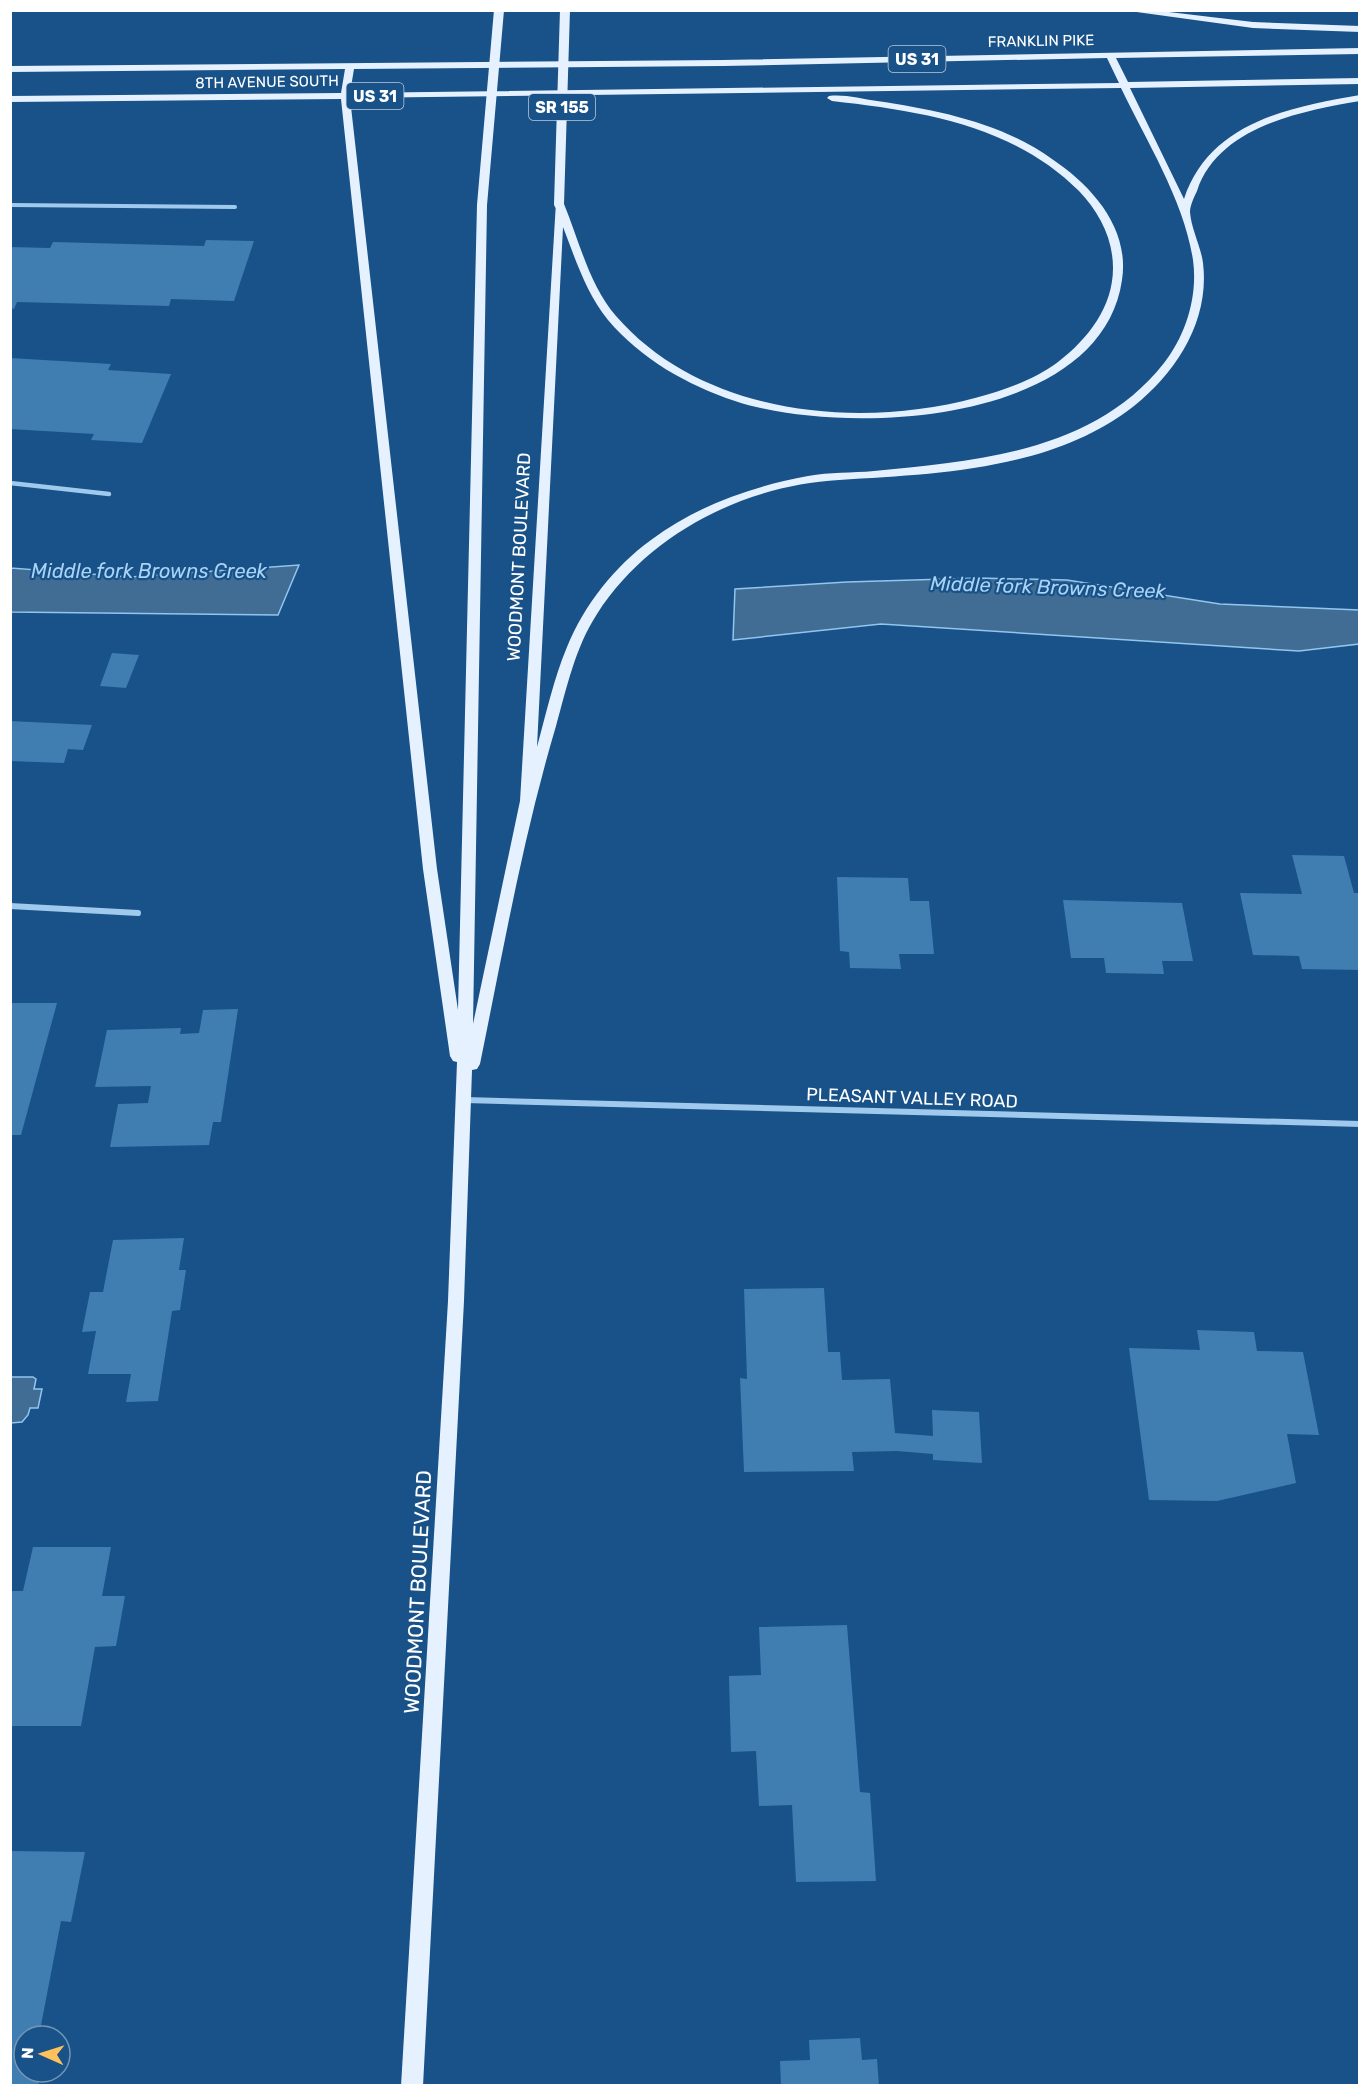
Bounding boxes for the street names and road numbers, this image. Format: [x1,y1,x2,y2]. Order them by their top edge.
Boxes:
street label: FRANKLIN PIKE [988,31,1094,51]
road number: US 31 [888,46,946,72]
street label: 8TH AVENUE SOUTH [195,72,339,92]
road number: US 31 [346,83,404,109]
road number: SR 155 [529,94,595,120]
street label: WOODMONT BOULEVARD [503,452,535,662]
street label: PLEASANT VALLEY ROAD [806,1083,1018,1113]
street label: WOODMONT BOULEVARD [399,1469,436,1715]

